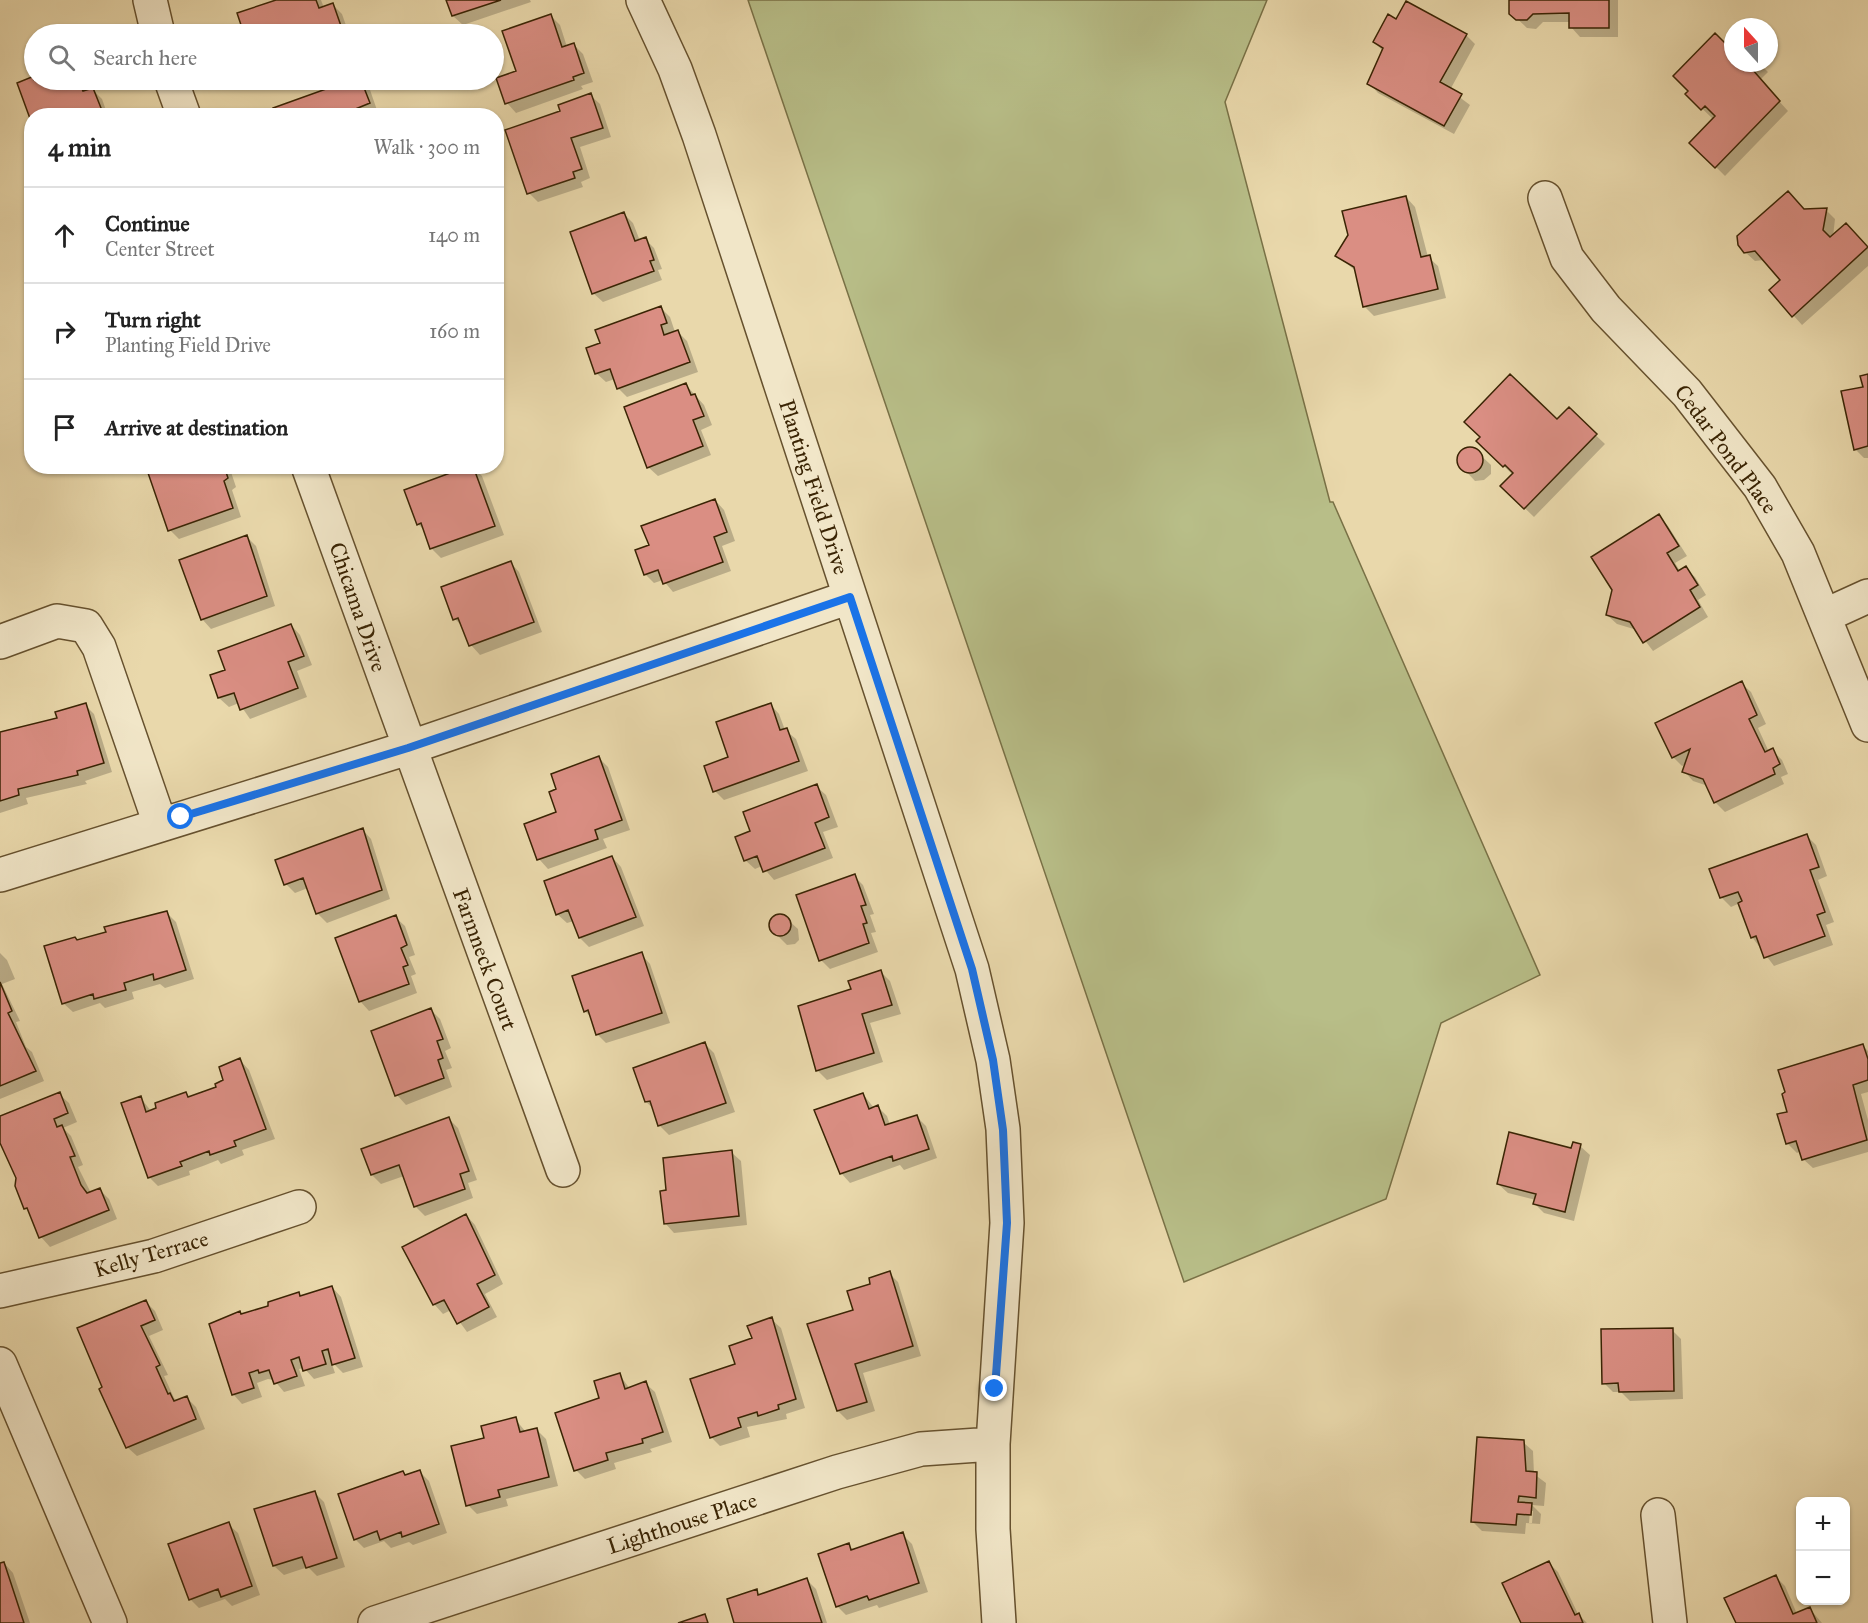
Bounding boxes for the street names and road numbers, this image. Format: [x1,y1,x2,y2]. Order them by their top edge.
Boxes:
street label: Cedar Pond Place [1669,379,1783,519]
street label: Planting Field Drive [773,396,855,578]
street label: Chicama Drive [323,539,393,675]
street label: Farmneck Court [447,884,523,1034]
street label: Kelly Terrace [91,1225,211,1283]
street label: Lighthouse Place [604,1486,760,1560]

